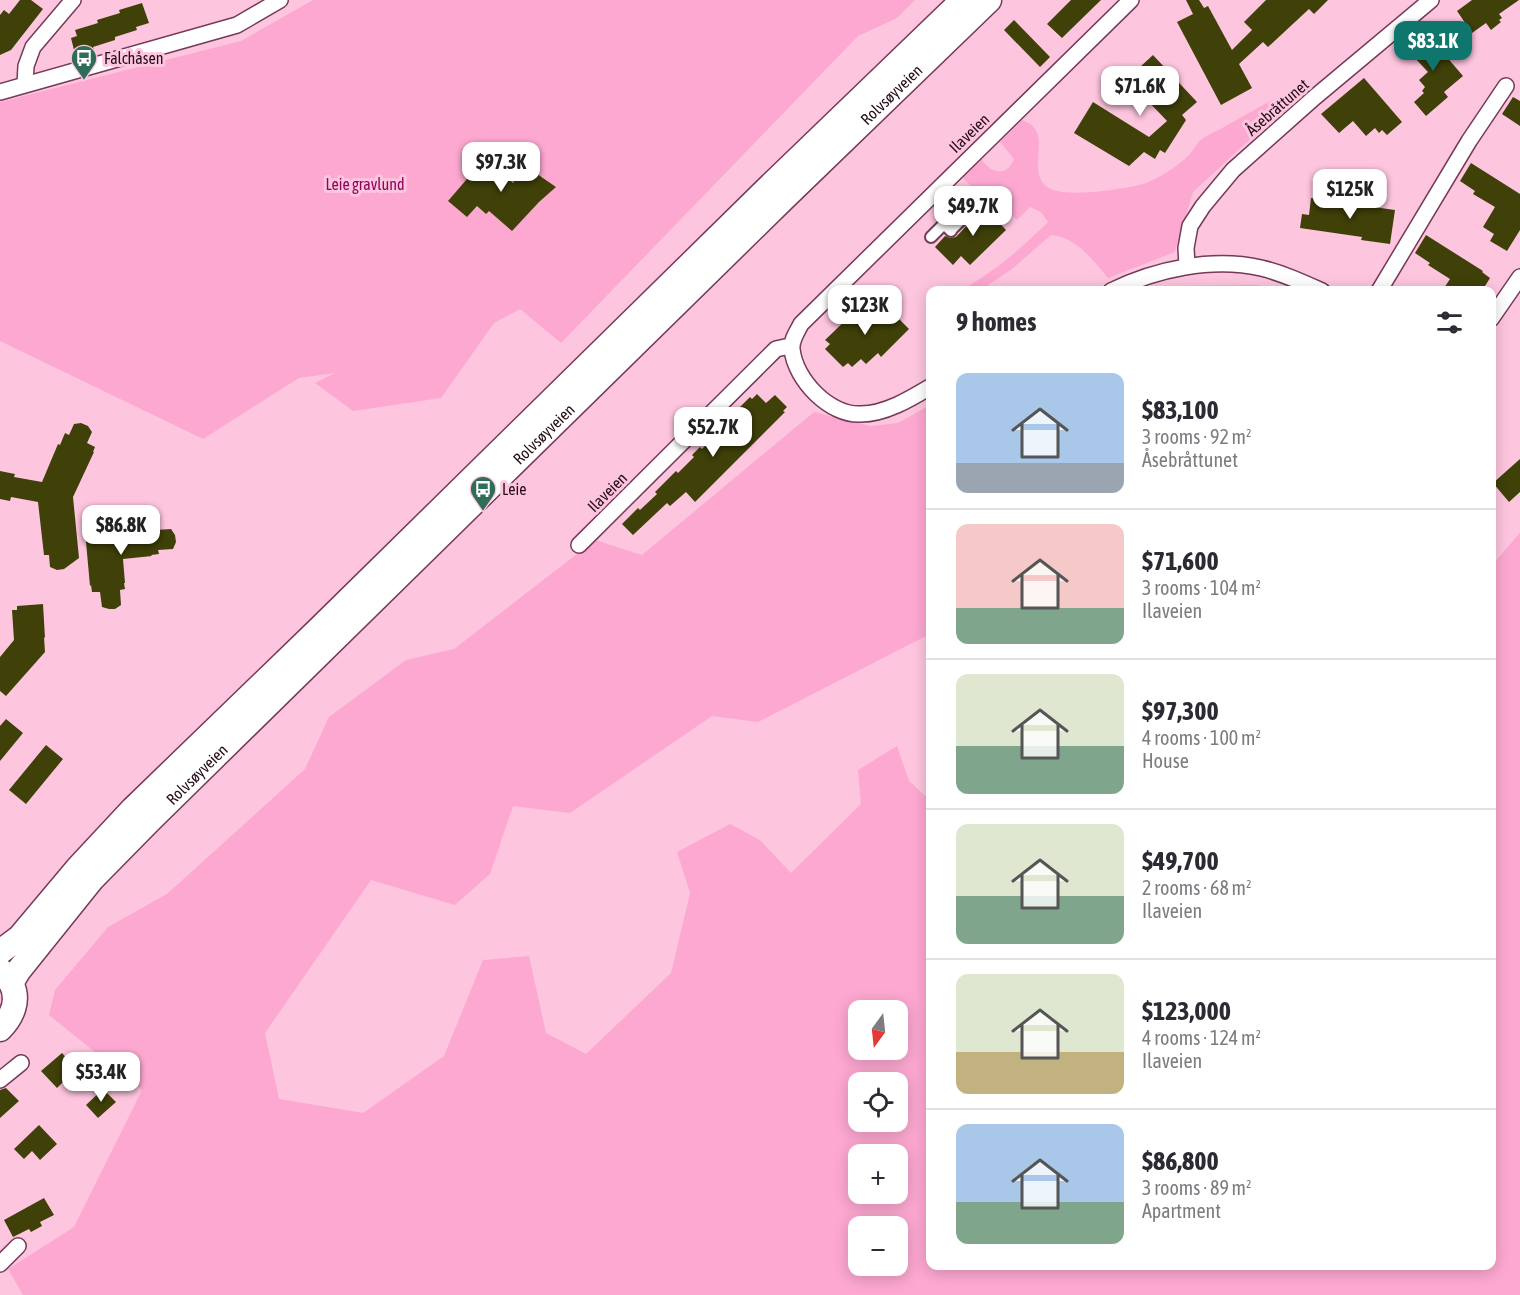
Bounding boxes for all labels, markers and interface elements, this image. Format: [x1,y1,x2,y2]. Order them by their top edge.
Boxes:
pin: $83.1K [1384,21,1482,72]
text: $83.1K [1408,29,1458,52]
bus stop icon: Falchåsen [69,43,99,81]
place label: Falchåsen [104,49,163,67]
street label: Rolvsøyveien [857,61,926,128]
pin: $71.6K [1091,66,1189,117]
text: $71.6K [1115,74,1165,97]
street label: Åsebråttunet [1241,74,1312,139]
street label: Ilaveien [945,110,993,156]
pin: $97.3K [452,142,550,193]
text: $97.3K [476,150,526,173]
pin: $125K [1308,169,1392,220]
park label: Leie gravlund [325,175,405,194]
text: $125K [1327,177,1373,200]
pin: $49.7K [924,186,1022,237]
text: $49.7K [948,194,998,217]
pin: $123K [823,285,907,336]
text: $123K [842,293,888,316]
icon: filters [1433,306,1466,339]
text: 9 homes [956,307,1036,337]
text: $83,100 [1142,395,1219,425]
icon: home [1004,397,1076,469]
street label: Rolvsøyveien [509,400,578,468]
pin: $52.7K [664,407,762,458]
text: $52.7K [688,415,738,438]
text: 3 rooms · 92 m² [1142,425,1252,448]
text: Åsebråttunet [1142,448,1238,471]
street label: Ilaveien [584,469,630,515]
bus stop icon: Leie [468,474,498,512]
place label: Leie [502,480,526,498]
pin: $86.8K [72,505,170,556]
text: $86.8K [96,513,146,536]
text: $71,600 [1142,546,1219,576]
icon: home [1004,548,1076,620]
text: 3 rooms · 104 m² [1142,576,1261,599]
text: Ilaveien [1142,599,1202,622]
text: $97,300 [1142,696,1219,726]
icon: home [1004,698,1076,770]
text: 4 rooms · 100 m² [1142,726,1261,749]
street label: Rolvsøyveien [162,740,231,808]
text: House [1142,749,1189,772]
text: $49,700 [1142,846,1219,876]
icon: home [1004,848,1076,920]
text: 2 rooms · 68 m² [1142,876,1252,899]
text: Ilaveien [1142,899,1202,922]
text: $123,000 [1142,996,1231,1026]
icon: home [1004,998,1076,1070]
north arrow [848,1000,908,1060]
map controls [848,1000,908,1276]
text: 4 rooms · 124 m² [1142,1026,1261,1049]
text: Ilaveien [1142,1049,1202,1072]
pin: $53.4K [52,1052,150,1103]
text: $53.4K [76,1060,126,1083]
button: locate [848,1072,908,1132]
button: + [848,1144,908,1204]
text: $86,800 [1142,1146,1219,1176]
icon: home [1004,1148,1076,1220]
text: 3 rooms · 89 m² [1142,1176,1252,1199]
text: Apartment [1142,1199,1221,1222]
button: − [848,1216,908,1276]

